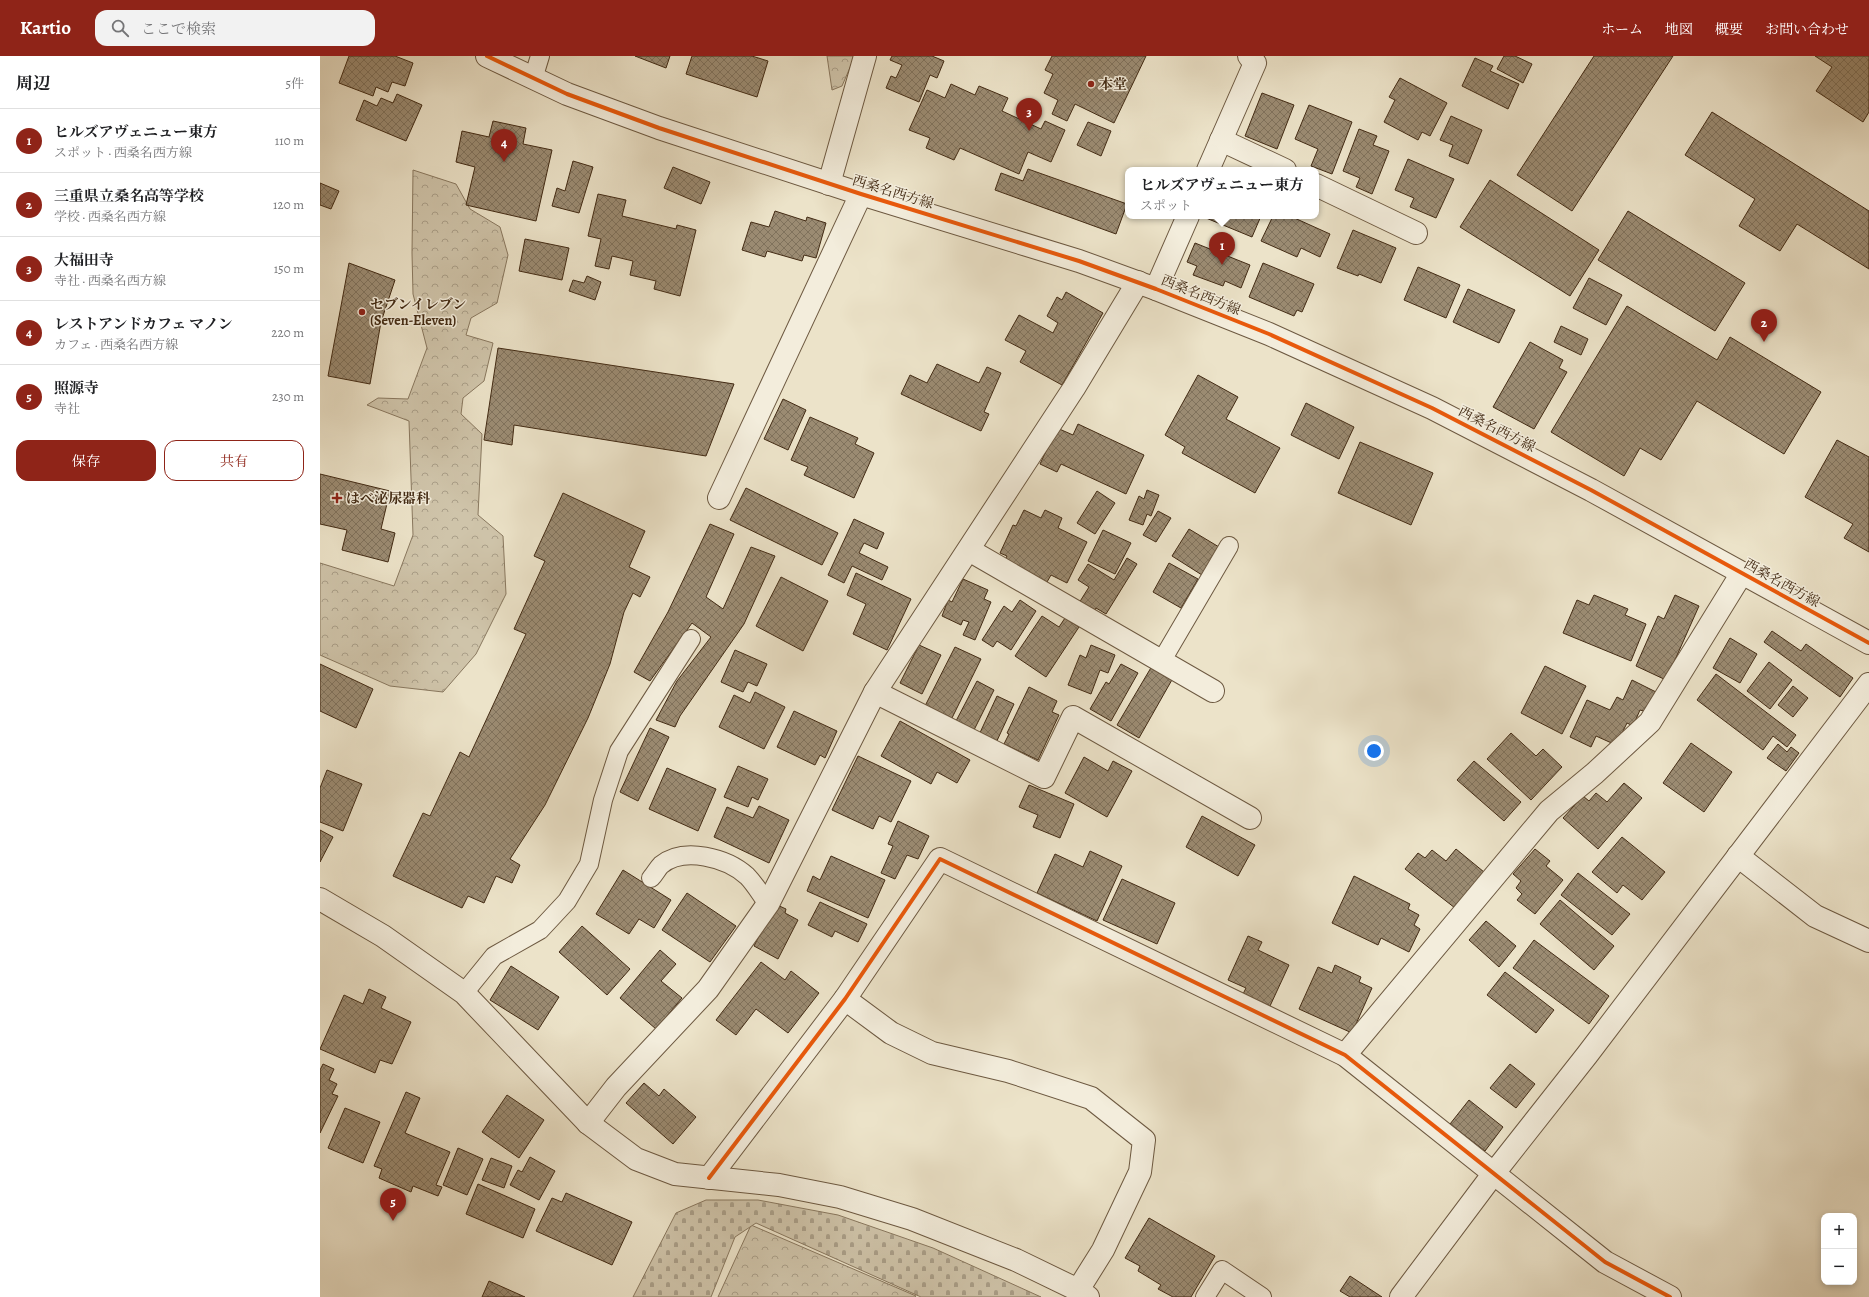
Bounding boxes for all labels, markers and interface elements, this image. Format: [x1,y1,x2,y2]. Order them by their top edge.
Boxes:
search box [95,10,375,46]
text: Kartio [20,15,71,41]
icon: search [109,17,131,39]
text: ここで検索 [141,19,216,39]
text: ホーム [1601,20,1643,39]
text: 地図 [1665,20,1693,39]
text: 概要 [1715,20,1743,39]
text: お問い合わせ [1765,20,1849,39]
text: 周辺 [16,72,50,95]
text: 5件 [285,75,304,92]
place label: 本堂 [1099,75,1127,94]
marker: 本堂 [1086,79,1096,89]
pin: 3 [1016,98,1042,131]
text: ヒルズアヴェニュー東方 [54,122,218,142]
pin: 4 [491,129,517,162]
text: 1 [27,132,31,149]
text: 110 m [275,132,304,149]
text: スポット · 西桑名西方線 [54,144,192,161]
popup [1125,167,1319,219]
street label: 西桑名西方線 [850,171,936,213]
text: ヒルズアヴェニュー東方 [1140,175,1304,195]
text: 三重県立桑名高等学校 [54,186,204,206]
text: 2 [26,196,32,213]
text: 120 m [273,196,304,213]
text: スポット [1140,197,1192,214]
text: 学校 · 西桑名西方線 [54,208,166,225]
pin: 1 [1209,232,1235,265]
text: 大福田寺 [54,250,114,270]
text: 3 [26,260,32,277]
text: 150 m [274,260,304,277]
street label: 西桑名西方線 [1158,270,1244,320]
text: 寺社 · 西桑名西方線 [54,272,166,289]
place label: セブンイレブン (Seven-Eleven) [370,295,466,330]
marker: セブンイレブン (Seven-Eleven) [357,307,367,317]
pin: 2 [1751,309,1777,342]
text: レストアンドカフェ マノン [54,314,233,334]
text: 4 [26,324,32,341]
text: 220 m [271,324,304,341]
text: カフェ · 西桑名西方線 [54,336,178,353]
text: 照源寺 [54,378,99,398]
text: 5 [26,388,32,405]
text: 230 m [272,388,304,405]
text: 寺社 [54,400,80,417]
street label: 西桑名西方線 [1455,401,1539,457]
button: 保存 [16,440,156,481]
button: 共有 [164,440,304,481]
place label: はべ泌尿器科 [346,489,431,508]
marker: はべ泌尿器科 [331,492,343,504]
street label: 西桑名西方線 [1741,554,1823,612]
your location [1364,741,1384,761]
pin: 5 [380,1188,406,1221]
map controls [1821,1213,1857,1285]
button: + [1821,1213,1857,1249]
button: − [1821,1249,1857,1285]

